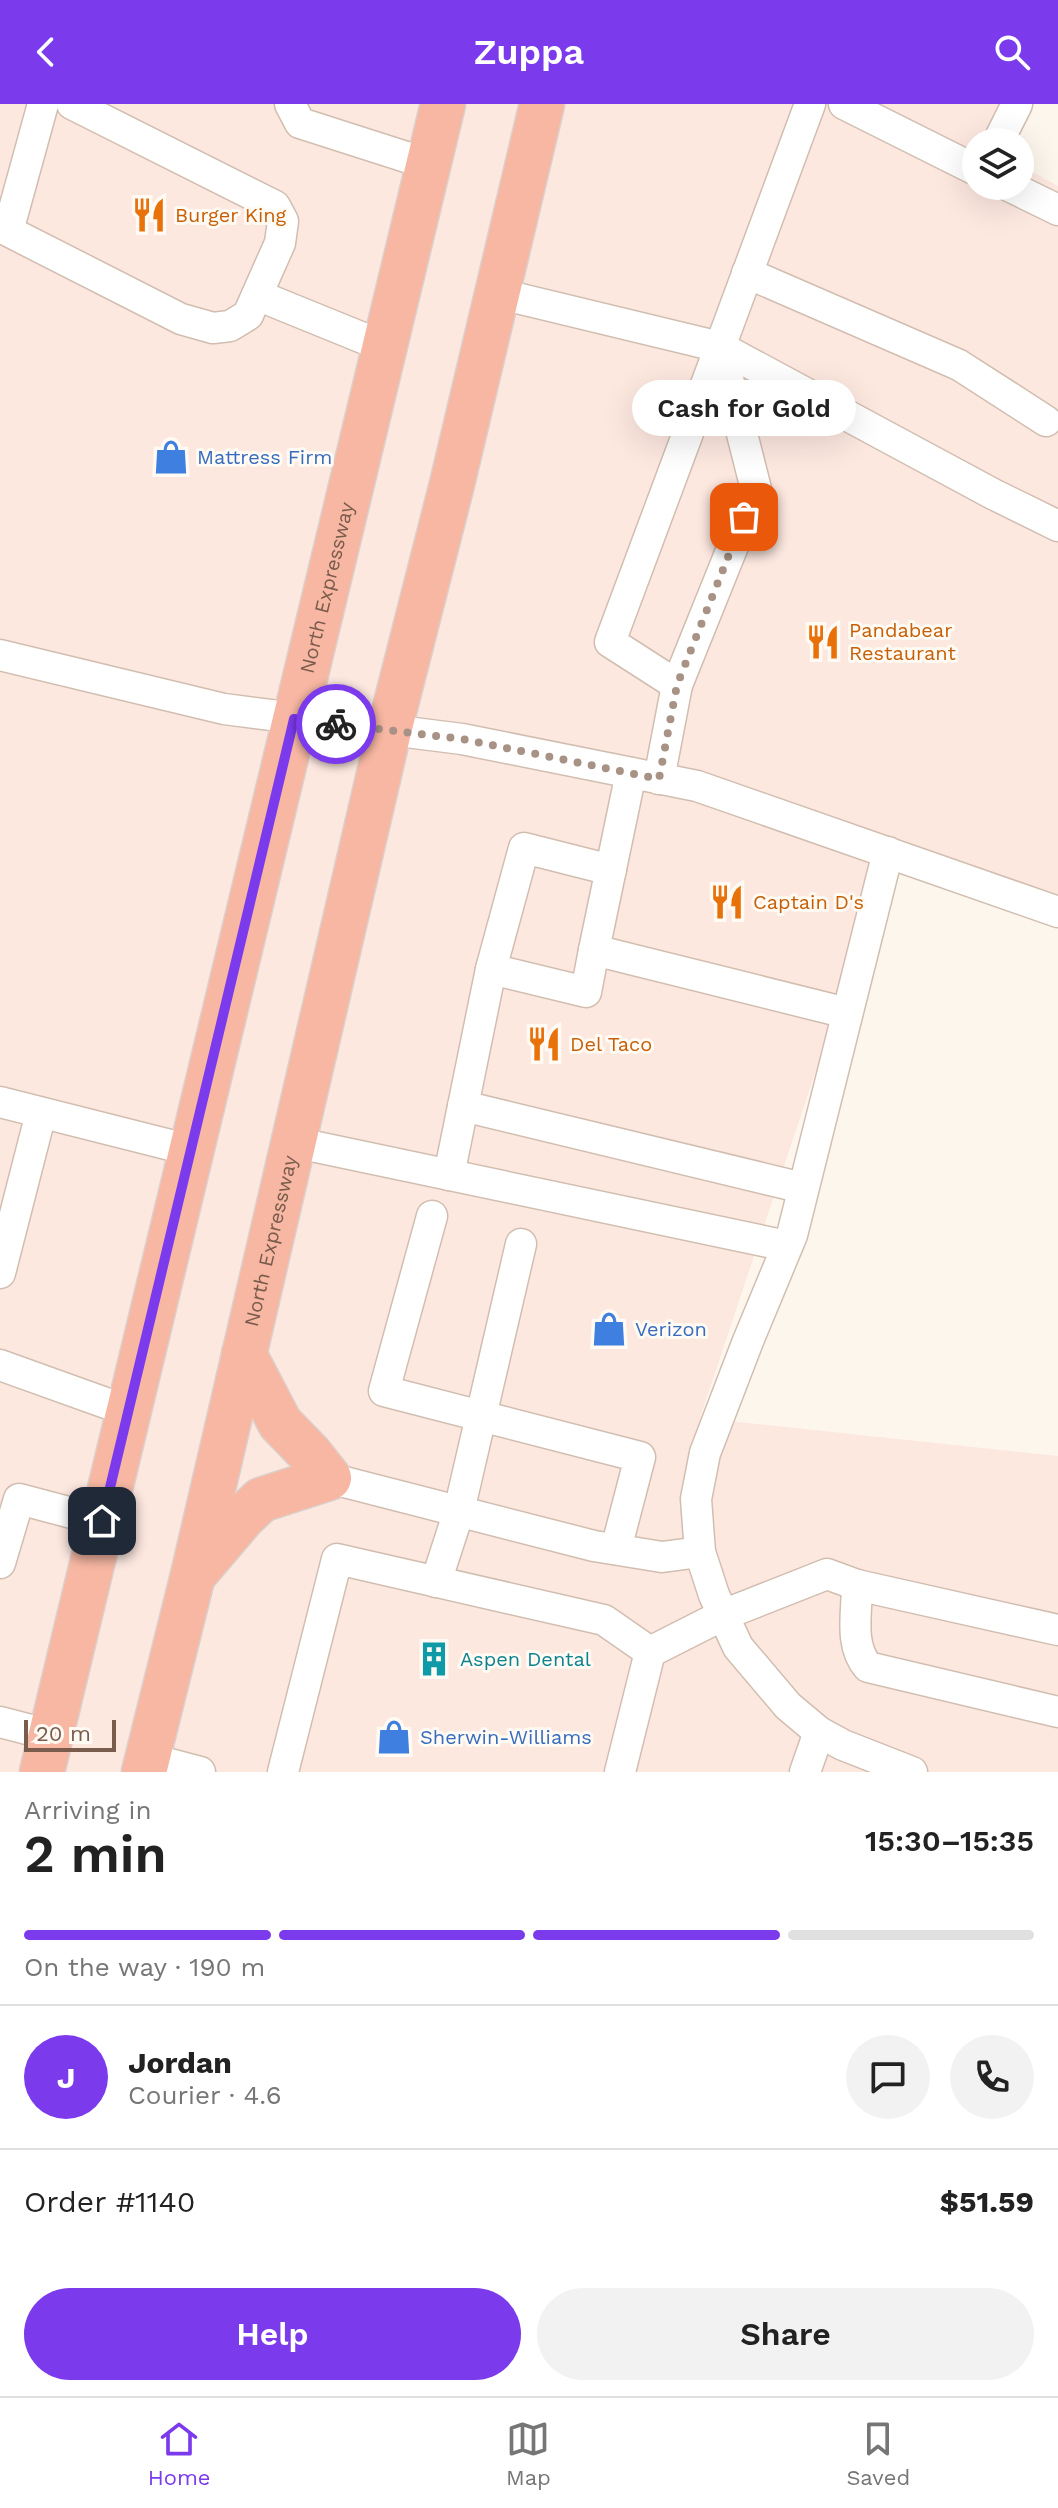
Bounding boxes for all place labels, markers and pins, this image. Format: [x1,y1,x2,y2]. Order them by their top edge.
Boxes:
restaurant icon: Burger King [130,196,168,234]
place label: Burger King [175,203,287,227]
callout: Cash for Gold [632,381,856,437]
shop icon: Mattress Firm [152,438,190,476]
place label: Mattress Firm [197,445,332,469]
pin [710,483,778,551]
place label: Pandabear Restaurant [849,618,957,665]
restaurant icon: Pandabear Restaurant [804,623,842,661]
restaurant icon: Captain D's [708,883,746,921]
place label: Captain D's [753,890,864,914]
restaurant icon: Del Taco [525,1025,563,1063]
place label: Del Taco [570,1032,652,1056]
shop icon: Verizon [590,1310,628,1348]
place label: Verizon [635,1317,707,1341]
pin [68,1487,136,1555]
building icon: Aspen Dental [415,1640,453,1678]
place label: Aspen Dental [460,1647,591,1671]
shop icon: Sherwin-Williams [375,1718,413,1756]
place label: Sherwin-Williams [420,1725,592,1749]

